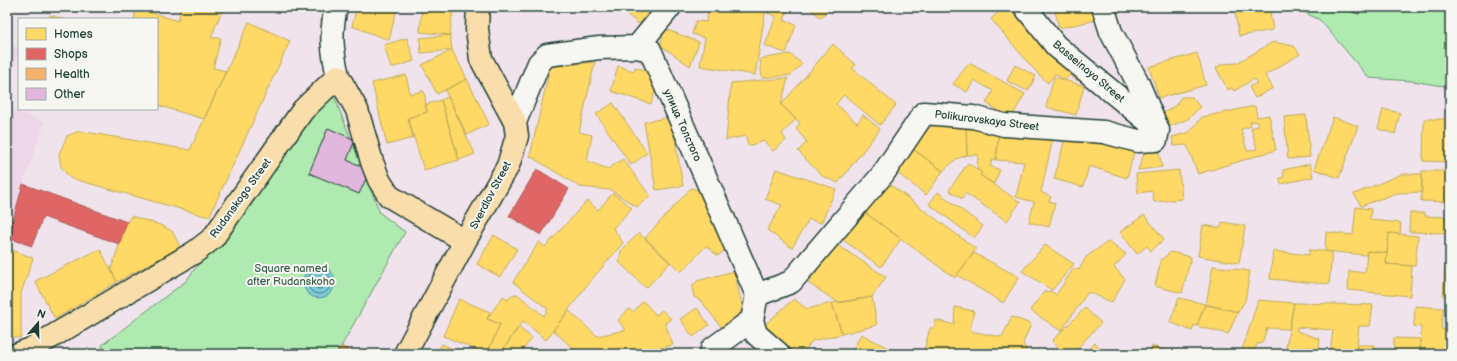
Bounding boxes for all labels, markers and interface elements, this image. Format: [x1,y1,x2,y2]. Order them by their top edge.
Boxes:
legend [18,18,158,110]
text: Homes [54,27,93,42]
street label: Basseinaya Street [1050,37,1128,106]
text: Shops [54,47,88,62]
text: Health [54,67,90,82]
text: Other [54,87,86,102]
street label: улица Толстого [661,87,704,163]
street label: Polikurovskaya Street [934,108,1041,133]
street label: Rudanskogo Street [207,155,274,241]
street label: Sverdlov Street [467,158,514,231]
park label: Square named after Rudanskoho [247,262,335,288]
north arrow [18,303,58,343]
text: N [35,307,47,322]

